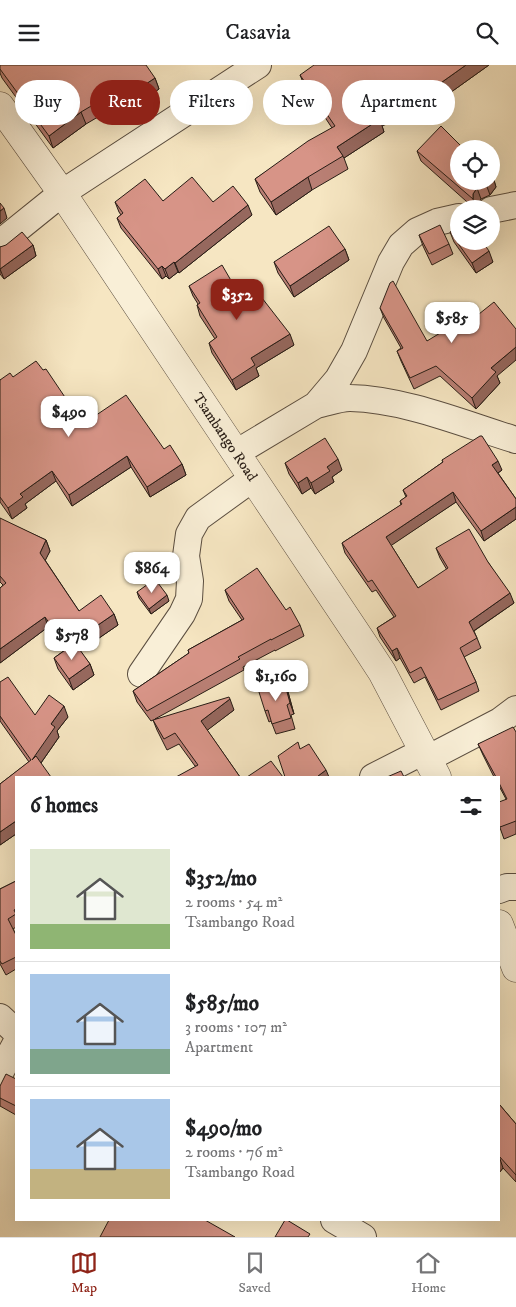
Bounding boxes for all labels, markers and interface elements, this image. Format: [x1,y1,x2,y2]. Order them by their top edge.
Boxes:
icon: menu [15,19,43,47]
text: Casavia [225,19,291,46]
icon: search [473,19,501,47]
chip: Buy [15,80,80,125]
chip: Rent [90,80,160,125]
chip: Filters [170,80,253,125]
chip: New [263,80,332,125]
chip: Apartment [342,80,455,125]
map controls [450,140,500,250]
button: locate [450,140,500,190]
button: layers [450,200,500,250]
pin: $352 [207,279,267,321]
text: $352 [222,285,252,305]
pin: $585 [422,301,482,344]
text: $585 [436,308,468,328]
street label: Tsambango Road [188,389,262,485]
pin: $490 [39,395,99,438]
text: $490 [52,402,86,422]
pin: $864 [122,551,182,594]
text: $864 [135,558,169,578]
pin: $578 [42,619,102,661]
text: $578 [55,625,89,645]
pin: $1,160 [235,659,317,702]
text: $1,160 [255,666,297,686]
icon: filters [457,792,485,820]
text: 6 homes [30,793,98,819]
text: $352/mo [185,866,257,892]
icon: home [70,869,130,929]
text: 2 rooms · 54 m² [185,892,282,912]
text: Tsambango Road [185,912,295,932]
text: $585/mo [185,991,259,1017]
icon: home [70,994,130,1054]
text: 3 rooms · 107 m² [185,1017,287,1037]
text: Apartment [185,1037,253,1057]
text: $490/mo [185,1116,262,1142]
icon: home [70,1119,130,1179]
text: 2 rooms · 76 m² [185,1142,283,1162]
text: Tsambango Road [185,1162,295,1182]
tab: Map [70,1249,98,1297]
tab: Saved [239,1249,271,1297]
tab: Home [411,1249,446,1297]

